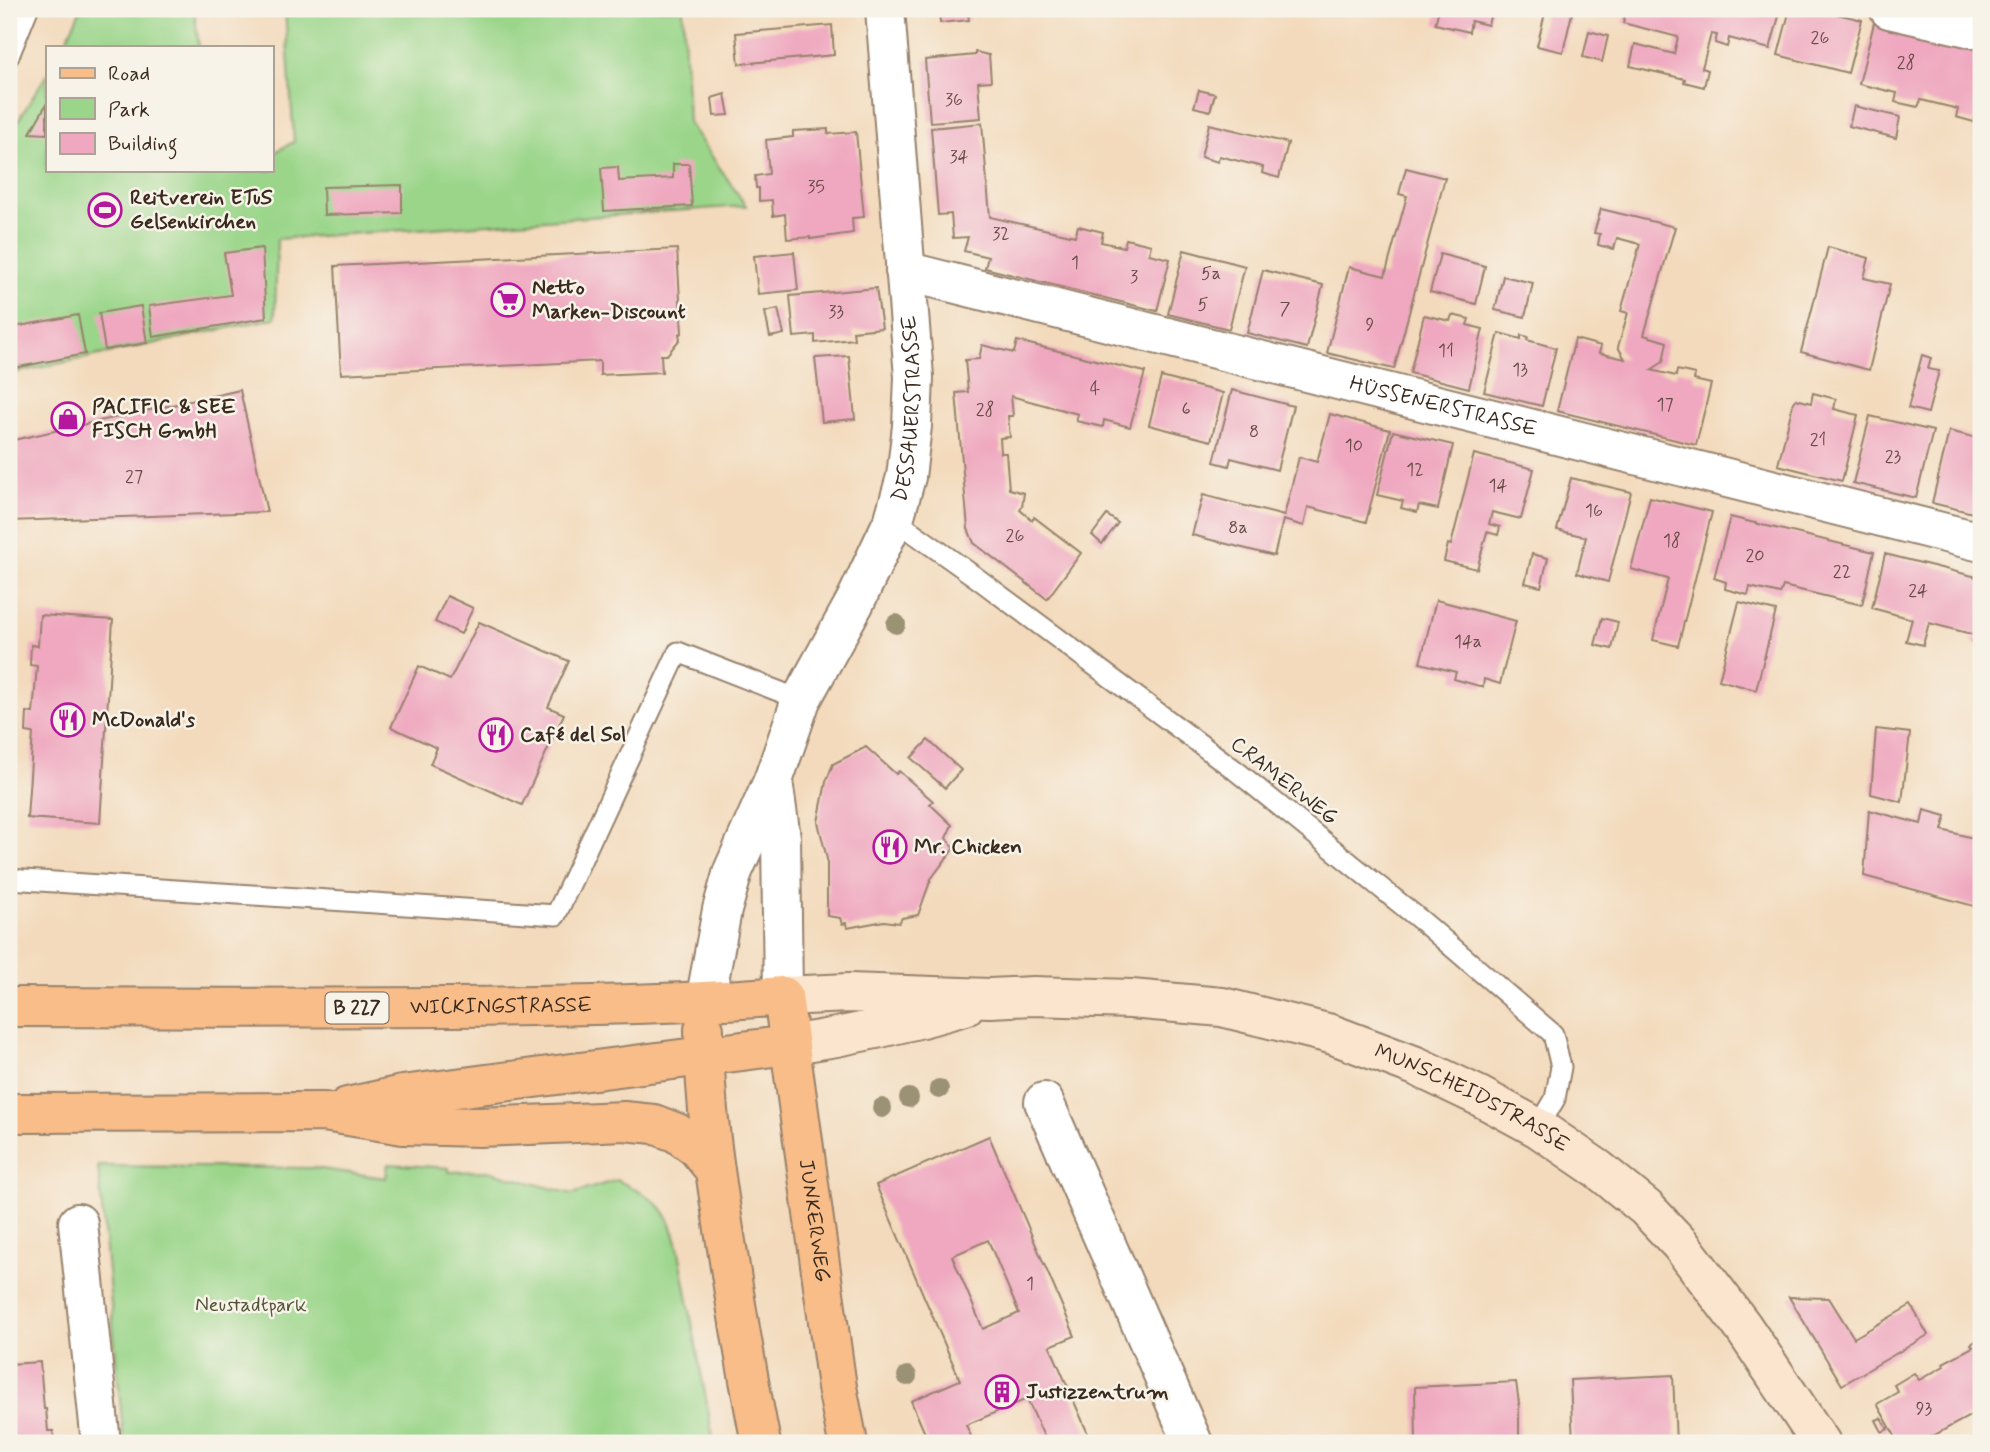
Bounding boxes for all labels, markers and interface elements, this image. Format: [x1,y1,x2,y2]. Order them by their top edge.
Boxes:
house number: 26 [1811,26,1829,50]
legend [46,46,273,172]
house number: 28 [1897,51,1915,75]
text: Road [108,60,150,88]
house number: 36 [945,88,963,112]
text: Park [108,96,150,124]
text: Building [108,130,178,160]
house number: 34 [949,145,969,169]
house number: 35 [807,175,825,199]
place label: Reitverein ETuS Gelsenkirchen [130,184,273,236]
sports icon: Reitverein ETuS Gelsenkirchen [86,191,124,229]
house number: 32 [992,222,1010,246]
house number: 1 [1071,251,1079,275]
house number: 5a [1201,262,1221,286]
house number: 3 [1130,265,1138,289]
place label: Netto Marken-Discount [532,274,686,326]
supermarket icon: Netto Marken-Discount [489,281,527,319]
house number: 5 [1198,293,1209,317]
house number: 7 [1280,297,1291,321]
house number: 33 [828,300,844,324]
house number: 9 [1366,313,1375,337]
street label: DESSAUERSTRASSE [886,314,928,505]
house number: 11 [1438,339,1454,363]
house number: 13 [1512,358,1528,382]
street label: HÜSSENERSTRASSE [1346,369,1540,444]
house number: 4 [1090,377,1100,401]
place label: PACIFIC & SEE FISCH GmbH [92,393,236,445]
house number: 17 [1656,393,1674,417]
house number: 6 [1181,397,1191,421]
house number: 28 [976,398,994,422]
shop icon: PACIFIC & SEE FISCH GmbH [49,400,87,438]
house number: 8 [1249,420,1259,444]
house number: 21 [1810,428,1826,452]
house number: 10 [1345,434,1363,458]
house number: 23 [1885,445,1902,469]
house number: 12 [1406,458,1424,482]
house number: 27 [125,465,143,489]
house number: 14 [1489,474,1508,498]
house number: 16 [1585,499,1603,523]
house number: 8a [1228,516,1248,540]
house number: 26 [1006,524,1024,548]
house number: 18 [1663,529,1681,553]
house number: 20 [1745,544,1765,568]
house number: 22 [1833,560,1851,584]
house number: 24 [1908,579,1928,603]
house number: 14a [1454,630,1482,654]
restaurant icon: McDonald's [49,701,87,739]
place label: McDonald's [92,706,196,734]
restaurant icon: Café del Sol [477,716,515,754]
place label: Café del Sol [520,721,626,749]
street label: CRAMERWEG [1225,730,1343,832]
restaurant icon: Mr. Chicken [871,828,909,866]
place label: Mr. Chicken [914,833,1022,861]
street label: WICKINGSTRASSE [410,991,592,1021]
road number: B 227 [326,992,388,1024]
street label: MUNSCHEIDSTRASSE [1370,1038,1575,1159]
street label: JUNKERWEG [792,1157,836,1284]
house number: 1 [1026,1272,1034,1296]
park label: Neustadtpark [195,1291,307,1319]
building icon: Justizzentrum [983,1373,1021,1411]
place label: Justizzentrum [1026,1378,1169,1406]
house number: 93 [1916,1397,1933,1421]

